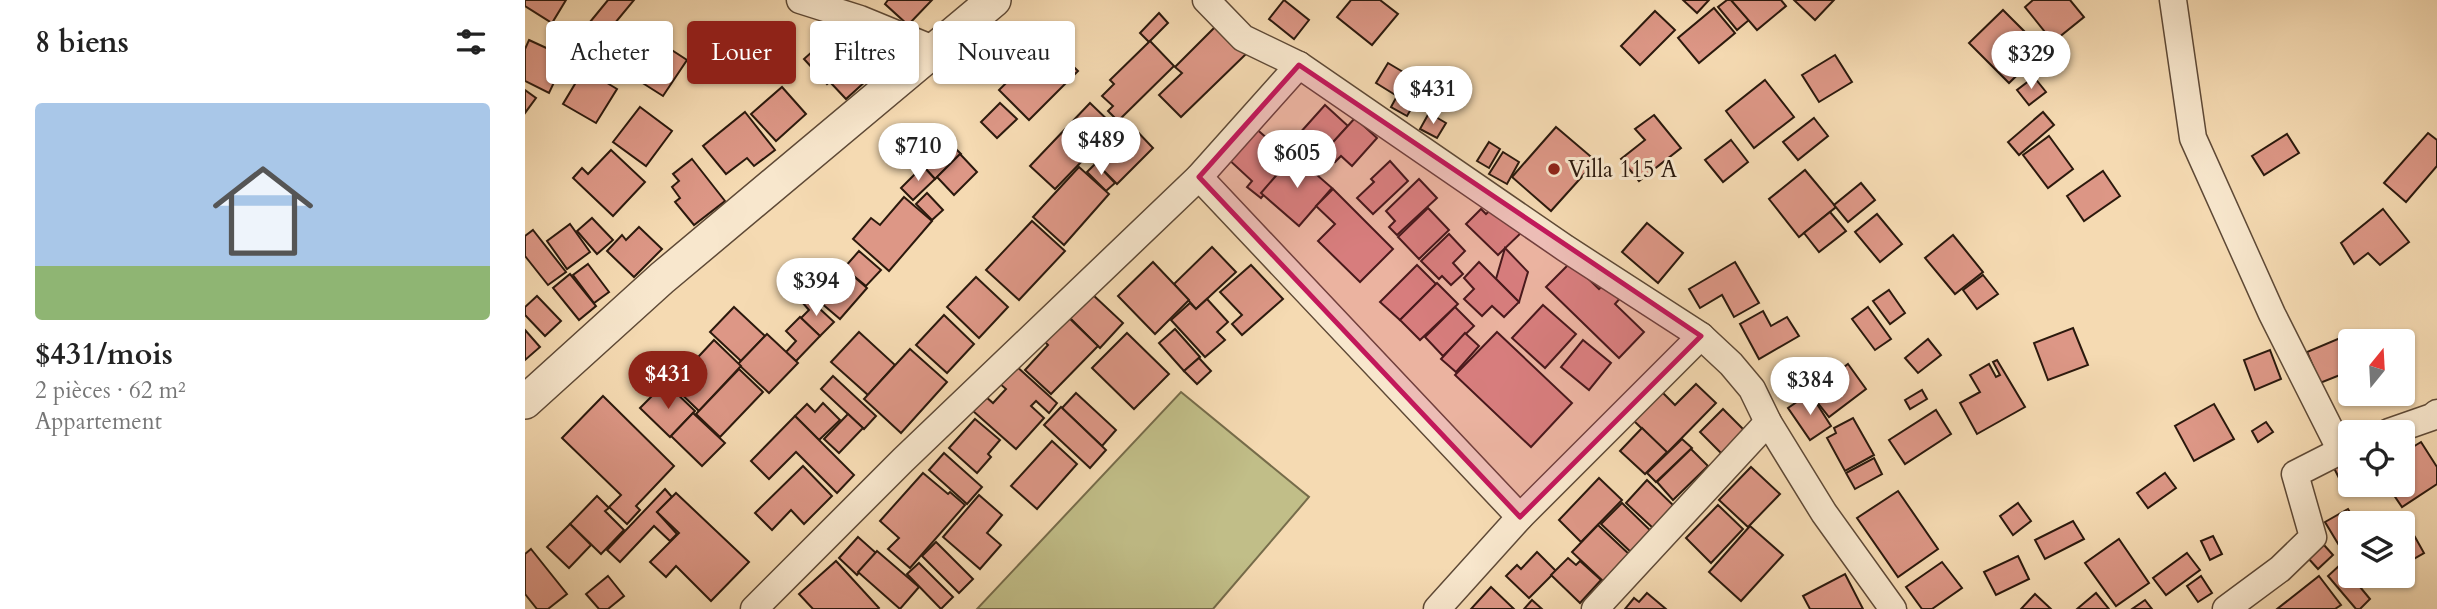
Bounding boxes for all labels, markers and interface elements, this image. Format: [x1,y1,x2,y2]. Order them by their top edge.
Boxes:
chip: Acheter [546,21,673,84]
chip: Louer [687,21,796,84]
chip: Filtres [810,21,919,84]
chip: Nouveau [933,21,1075,84]
text: 8 biens [35,22,129,63]
icon: filters [452,23,490,61]
pin: $329 [1990,32,2072,91]
text: $329 [2007,38,2055,69]
pin: $431 [1392,66,1474,126]
text: $431 [1409,73,1457,104]
pin: $489 [1060,118,1142,177]
pin: $710 [877,124,959,183]
text: $489 [1077,124,1125,155]
text: $710 [894,130,942,161]
pin: $605 [1256,130,1338,190]
text: $605 [1273,137,1321,168]
icon: home [200,148,326,274]
place label: Villa 115 A [1568,154,1678,185]
marker: Villa 115 A [1546,161,1562,177]
pin: $394 [775,258,857,318]
text: $394 [792,265,840,296]
north arrow [2338,329,2415,406]
map controls [2338,329,2415,588]
text: $431/mois [35,334,173,375]
pin: $431 [627,352,709,411]
text: $431 [644,358,692,389]
pin: $384 [1769,358,1851,417]
text: $384 [1786,364,1834,395]
text: 2 pièces · 62 m² [35,375,186,406]
text: Appartement [35,406,162,437]
button: locate [2338,420,2415,497]
button: layers [2338,511,2415,588]

